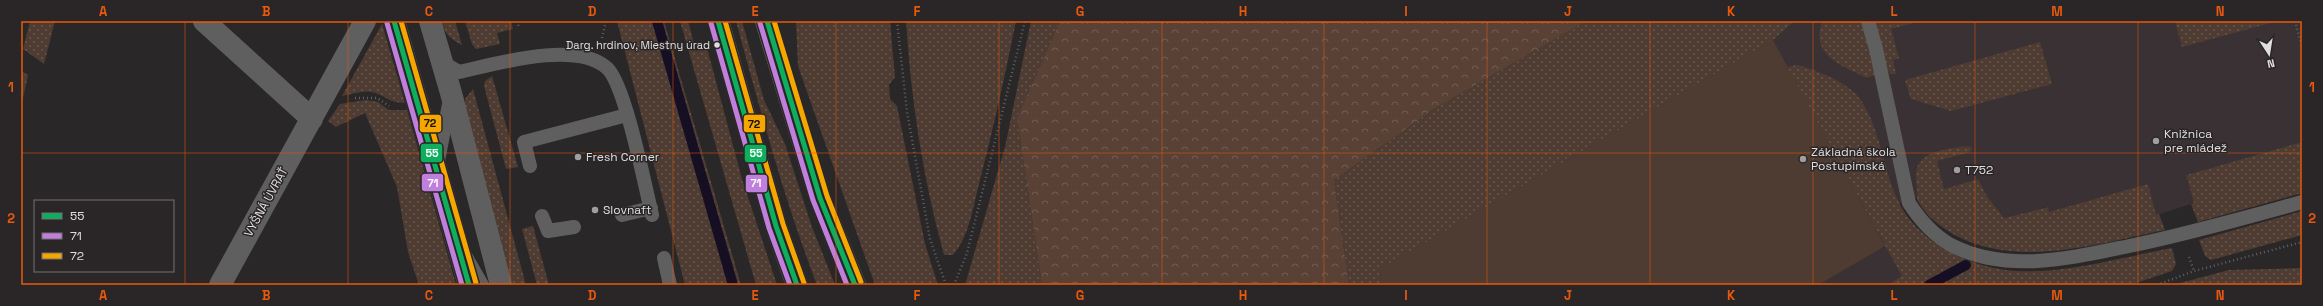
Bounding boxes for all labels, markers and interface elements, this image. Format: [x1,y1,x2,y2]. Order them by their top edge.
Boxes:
text: A [99,3,108,20]
text: B [262,3,271,20]
text: C [425,3,433,20]
text: D [588,3,597,20]
text: E [751,3,759,20]
text: F [914,3,921,20]
text: G [1076,3,1084,20]
text: H [1239,3,1247,20]
text: I [1404,3,1408,20]
text: J [1564,3,1572,20]
text: K [1727,3,1736,20]
text: L [1890,3,1898,20]
text: M [2051,3,2063,20]
text: N [2216,3,2224,20]
north arrow [2249,34,2289,74]
place label: Darg. hrdinov, Miestny úrad [566,38,710,52]
marker: Darg. hrdinov, Miestny úrad [712,40,722,50]
text: N [2266,56,2276,71]
text: 1 [8,79,14,96]
text: 1 [2309,79,2315,96]
line badge: 72 [419,114,442,133]
line badge: 72 [743,114,766,133]
text: 72 [424,116,437,130]
text: 72 [748,117,761,131]
place label: Knižnica pre mládež [2164,126,2227,156]
marker: Knižnica pre mládež [2151,136,2161,146]
line badge: 55 [420,143,443,163]
line badge: 55 [744,144,767,163]
place label: Základná škola Postupimská [1811,144,1896,174]
text: 55 [425,146,439,160]
text: 55 [749,146,763,160]
place label: Fresh Corner [586,149,660,165]
marker: Fresh Corner [573,152,583,162]
marker: Základná škola Postupimská [1798,154,1808,164]
place label: T752 [1965,162,1993,178]
street label: VYŠNÁ ÚVRAŤ [240,164,292,240]
marker: T752 [1952,165,1962,175]
line badge: 71 [421,173,444,192]
line badge: 71 [745,174,768,193]
text: 71 [428,176,438,190]
text: 71 [751,176,761,190]
legend [34,200,174,272]
place label: Slovnaft [603,202,651,218]
marker: Slovnaft [590,205,600,215]
text: 55 [70,208,84,224]
text: 2 [7,210,15,227]
text: 2 [2308,210,2316,227]
text: 71 [70,228,82,244]
text: 72 [70,248,84,264]
text: A [99,287,108,304]
text: B [262,287,271,304]
text: C [425,287,433,304]
text: D [588,287,597,304]
text: E [751,287,759,304]
text: F [914,287,921,304]
text: G [1076,287,1084,304]
text: H [1239,287,1247,304]
text: I [1404,287,1408,304]
text: J [1564,287,1572,304]
text: K [1727,287,1736,304]
text: L [1890,287,1898,304]
text: M [2051,287,2063,304]
text: N [2216,287,2224,304]

